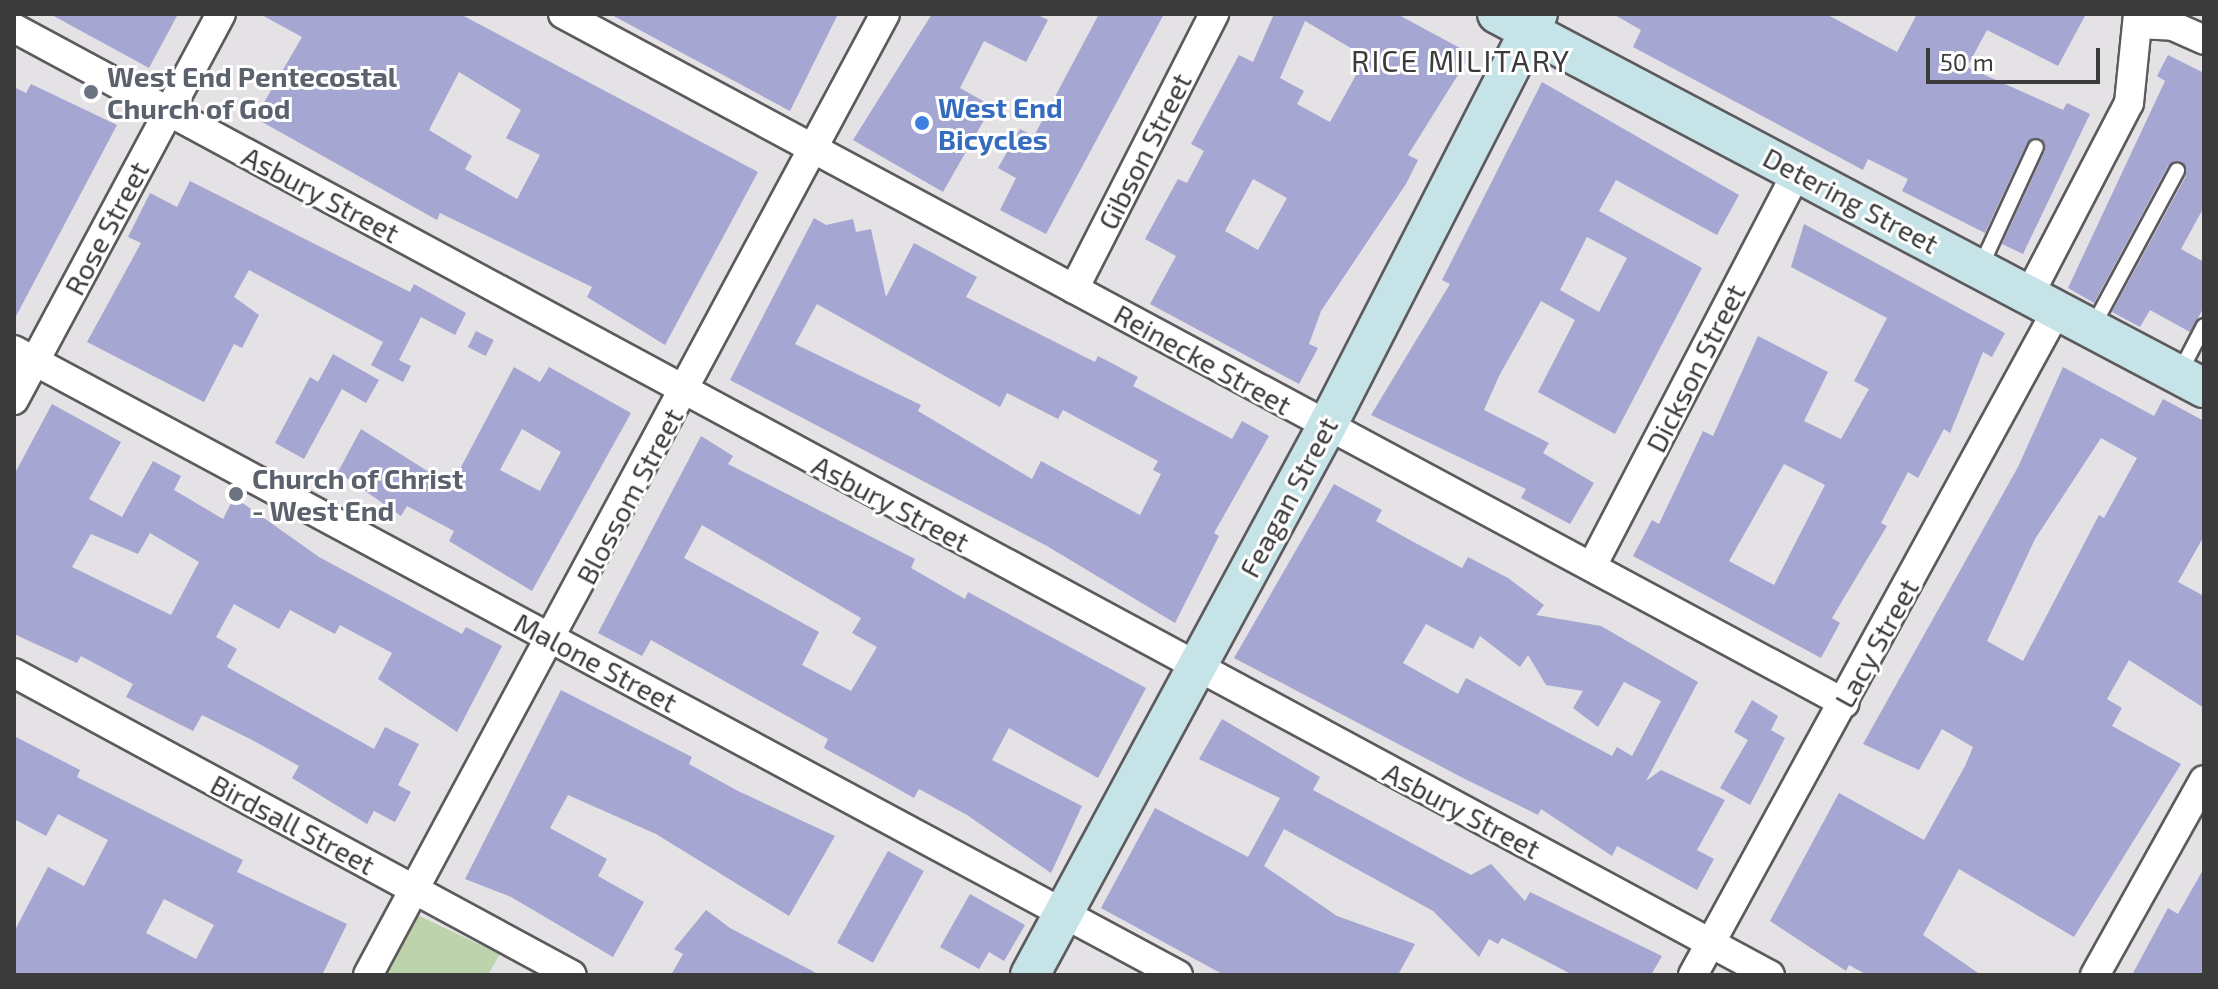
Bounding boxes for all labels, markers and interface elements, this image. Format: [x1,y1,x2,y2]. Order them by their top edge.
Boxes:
scale bar [1930,32,2104,82]
district label: RICE MILITARY [1351,42,1571,78]
text: 50 m [1940,47,1994,76]
place label: West End Pentecostal Church of God [107,59,397,125]
street label: Gibson Street [1090,67,1198,235]
marker: West End Pentecostal Church of God [82,83,100,101]
place label: West End Bicycles [938,90,1063,156]
marker: West End Bicycles [913,114,931,132]
street label: Asbury Street [236,138,406,250]
street label: Detering Street [1758,140,1944,260]
street label: Rose Street [57,155,155,301]
street label: Dickson Street [1638,278,1752,458]
street label: Reinecke Street [1109,297,1297,421]
street label: Blossom Street [569,402,689,590]
street label: Feagan Street [1232,411,1344,583]
street label: Asbury Street [806,447,976,559]
place label: Church of Christ - West End [252,461,464,527]
marker: Church of Christ - West End [227,485,245,503]
street label: Lacy Street [1827,573,1925,713]
street label: Malone Street [509,605,683,719]
street label: Asbury Street [1377,754,1547,866]
street label: Birdsall Street [205,767,381,881]

